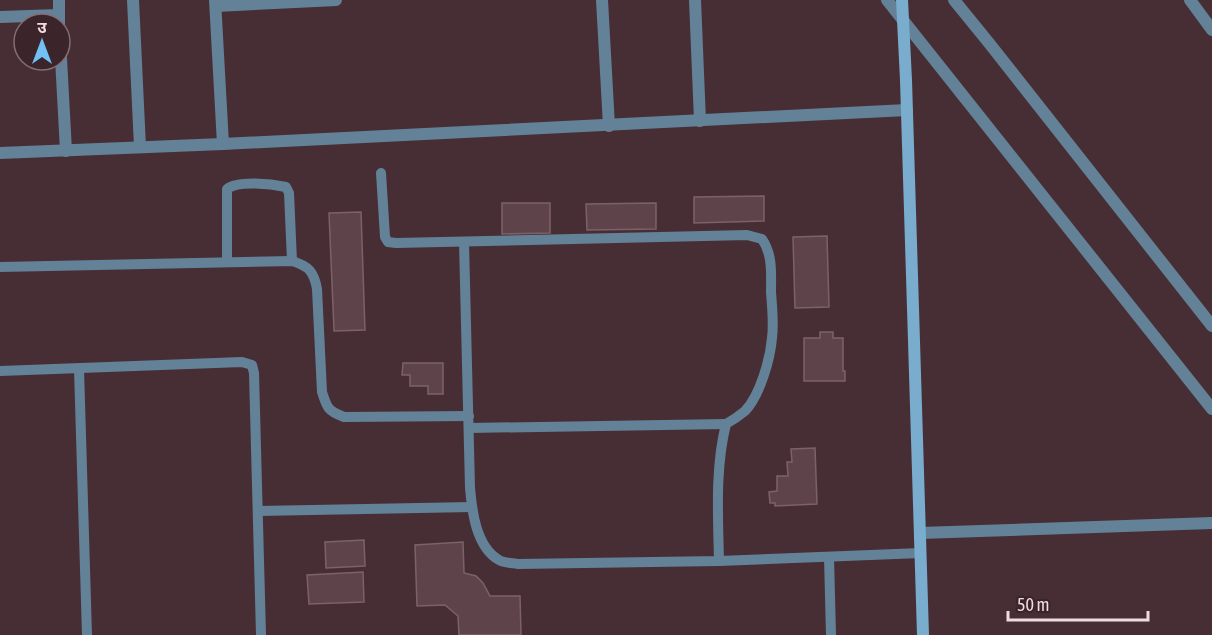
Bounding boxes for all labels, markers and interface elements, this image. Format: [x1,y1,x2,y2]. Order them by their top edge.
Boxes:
north arrow [12,12,72,72]
text: उ [37,18,47,36]
scale bar [1008,584,1148,622]
text: 50 m [1017,594,1049,615]

